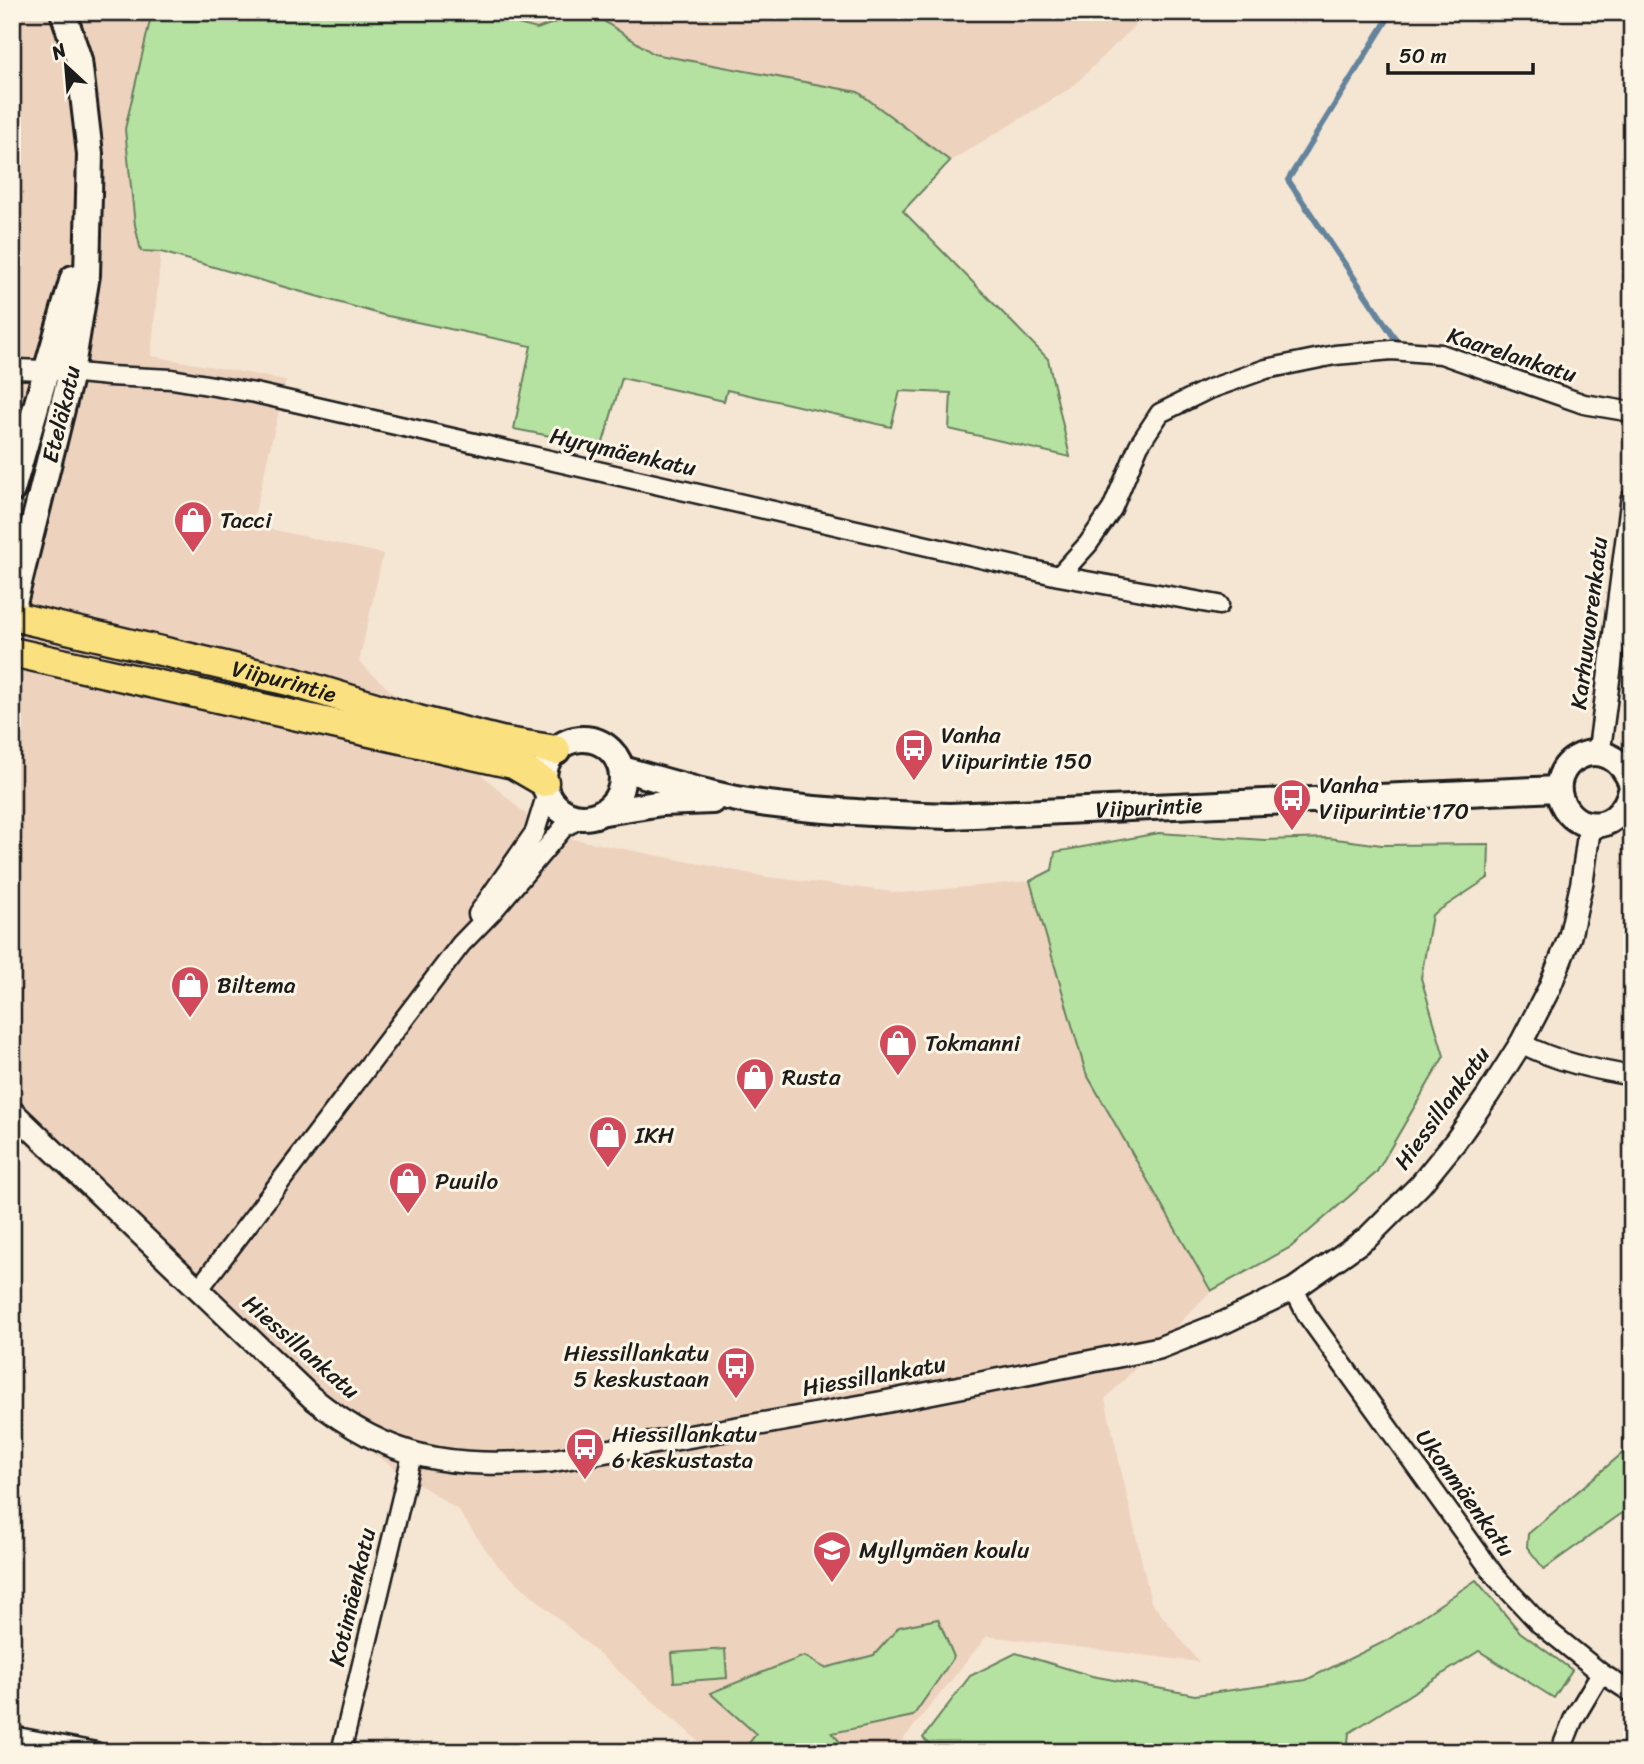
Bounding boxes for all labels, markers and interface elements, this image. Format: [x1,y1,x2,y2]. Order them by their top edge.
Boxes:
north arrow [32,32,102,102]
scale bar [1388,32,1534,76]
text: N [45,33,73,69]
text: 50 m [1399,37,1447,75]
street label: Kaarelankatu [1442,315,1582,395]
street label: Eteläkatu [29,363,92,467]
street label: Hyrymäenkatu [546,415,700,489]
shop icon: Tacci [172,499,214,554]
place label: Tacci [220,500,272,541]
street label: Karhuvuorenkatu [1558,534,1620,712]
street label: Viipurintie [228,648,342,715]
place label: Vanha Viipurintie 150 [941,715,1092,782]
bus stop icon: Vanha Viipurintie 150 [893,727,935,782]
place label: Vanha Viipurintie 170 [1319,765,1469,832]
bus stop icon: Vanha Viipurintie 170 [1271,777,1313,832]
street label: Viipurintie [1095,784,1203,830]
shop icon: Biltema [169,964,211,1019]
place label: Biltema [217,965,296,1006]
shop icon: Tokmanni [877,1022,919,1077]
place label: Tokmanni [925,1023,1021,1064]
street label: Hiessillankatu [1383,1037,1501,1179]
shop icon: Rusta [734,1056,776,1111]
place label: Rusta [782,1057,841,1098]
shop icon: IKH [587,1114,629,1169]
place label: IKH [634,1115,675,1156]
shop icon: Puuilo [387,1160,429,1215]
place label: Puuilo [435,1161,499,1202]
street label: Hiessillankatu [233,1284,369,1410]
place label: Hiessillankatu 5 keskustaan [564,1333,710,1400]
street label: Hiessillankatu [799,1343,949,1409]
bus stop icon: Hiessillankatu 5 keskustaan [715,1345,757,1400]
place label: Hiessillankatu 6 keskustasta [612,1414,757,1481]
street label: Ukonmäenkatu [1404,1420,1526,1566]
bus stop icon: Hiessillankatu 6 keskustasta [564,1426,606,1481]
street label: Kotimäenkatu [316,1523,388,1670]
school or university icon: Myllymäen koulu [811,1529,853,1584]
place label: Myllymäen koulu [859,1530,1030,1571]

